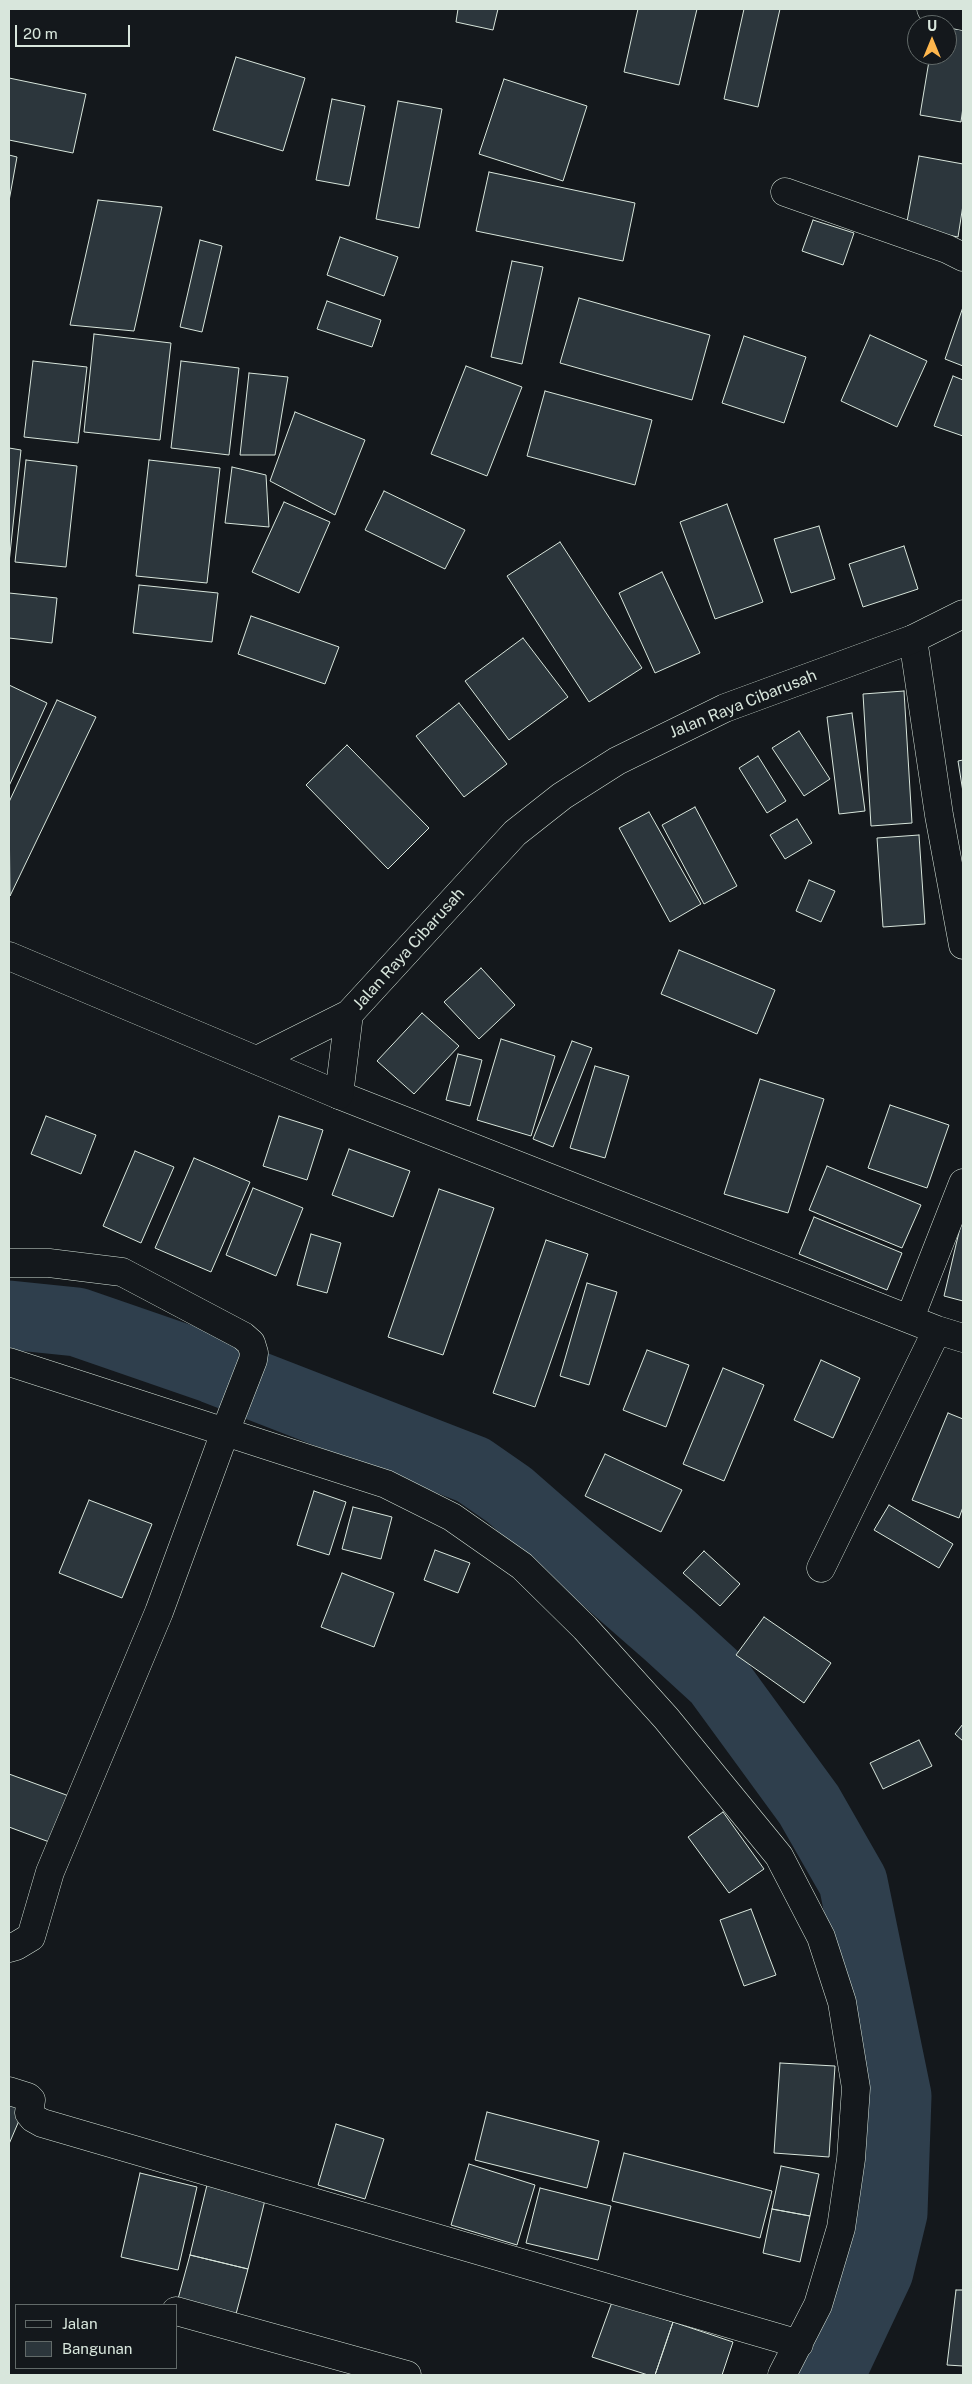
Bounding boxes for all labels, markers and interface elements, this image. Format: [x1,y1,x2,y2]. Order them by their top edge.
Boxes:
scale bar [18,15,132,47]
north arrow [907,15,957,65]
text: U [927,18,937,34]
text: 20 m [23,25,58,42]
street label: Jalan Raya Cibarusah [667,666,819,742]
street label: Jalan Raya Cibarusah [349,884,469,1014]
legend [15,2304,178,2369]
text: Jalan [62,2315,98,2332]
text: Bangunan [62,2340,133,2357]

